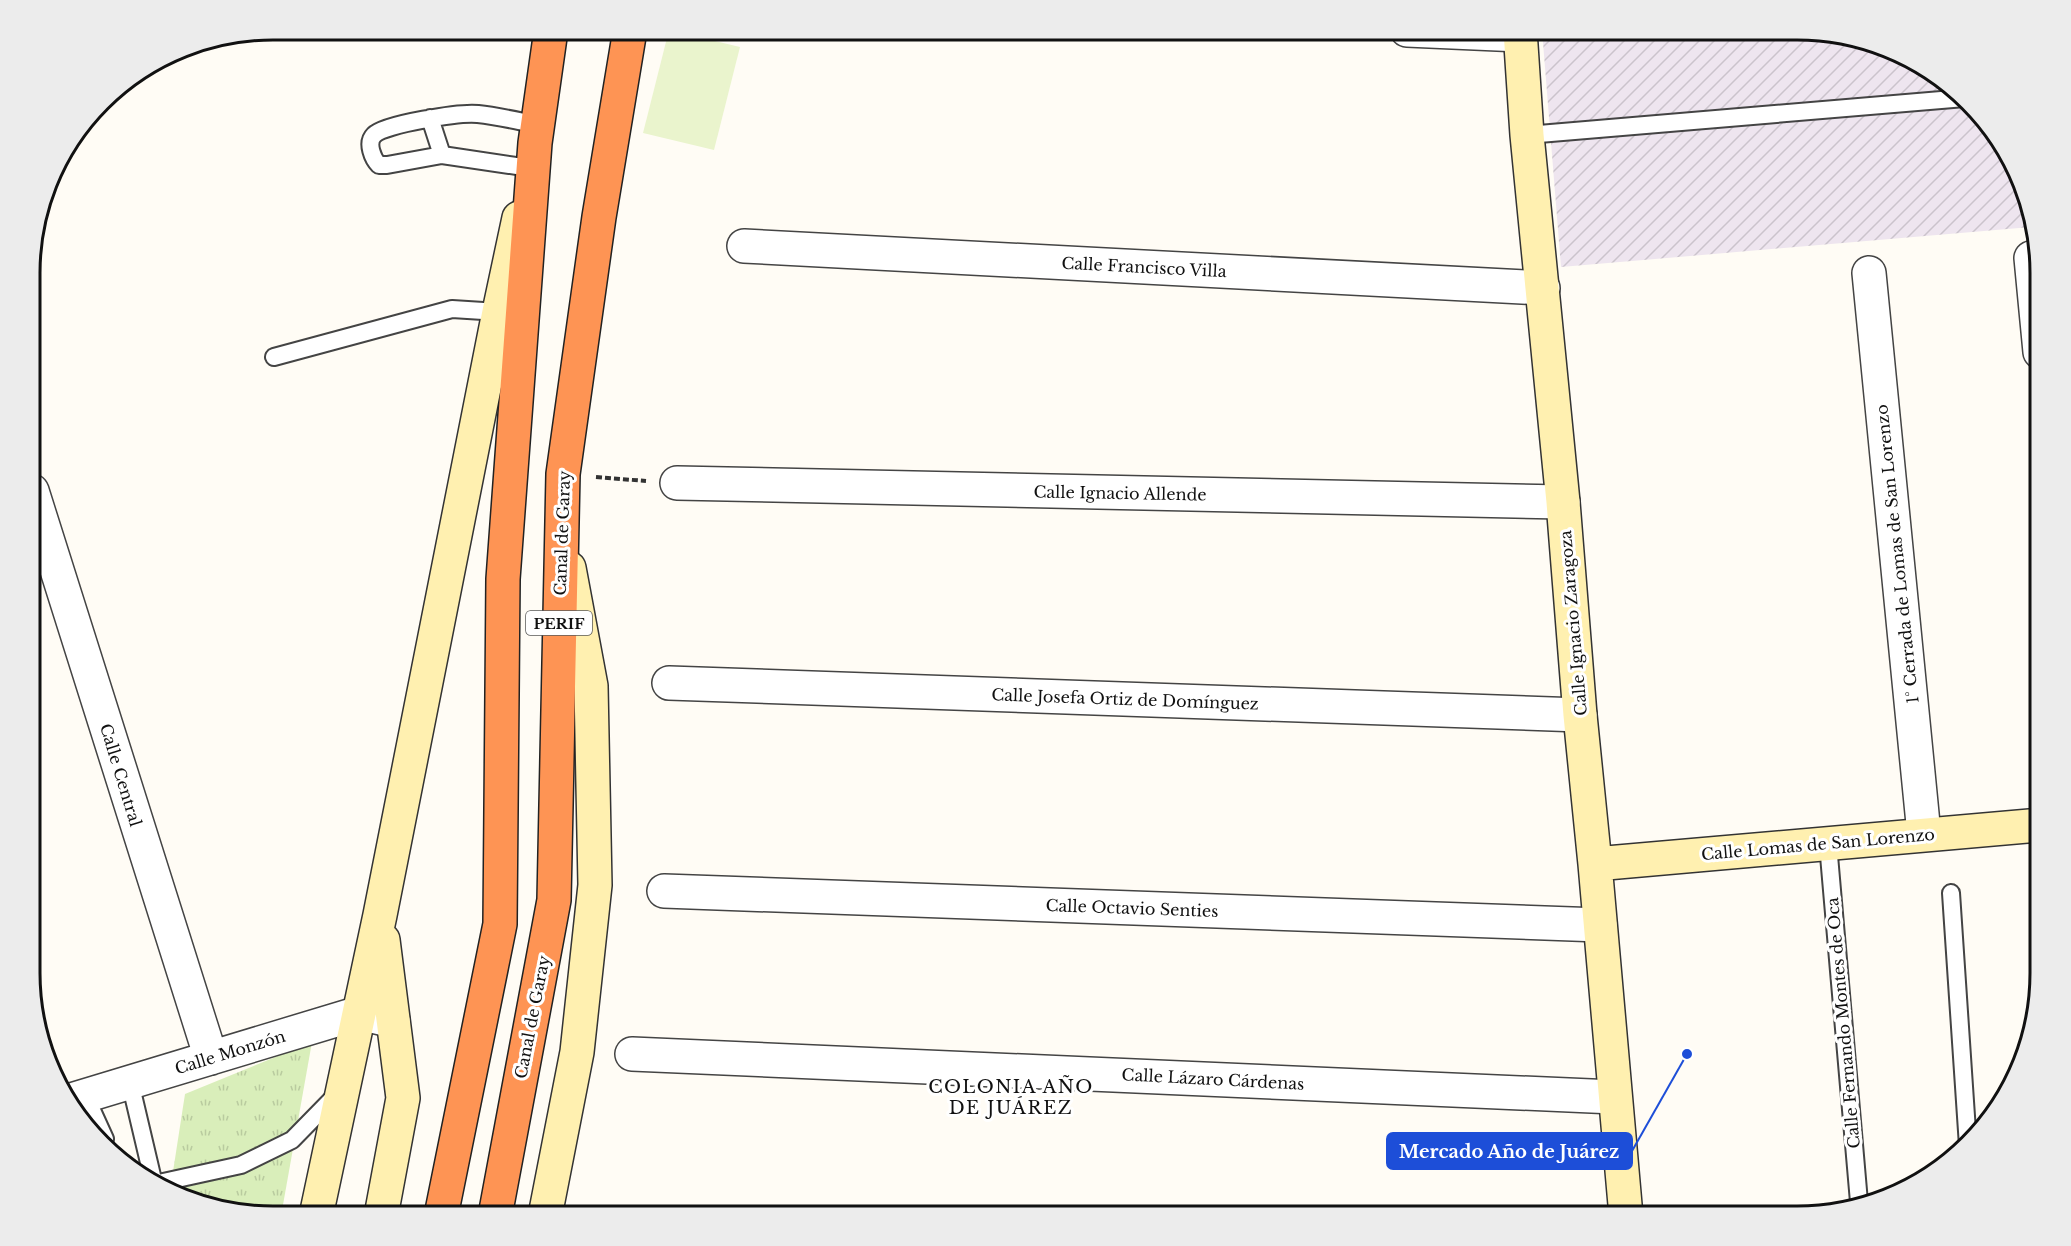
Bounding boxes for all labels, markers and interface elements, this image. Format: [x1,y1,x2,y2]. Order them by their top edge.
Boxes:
street label: Calle Francisco Villa [1061,253,1227,281]
street label: 1° Cerrada de Lomas de San Lorenzo [1871,404,1923,704]
street label: Canal de Garay [550,469,574,596]
street label: Calle Ignacio Allende [1033,481,1207,505]
street label: Calle Ignacio Zaragoza [1555,529,1591,717]
road number: PERIF [526,611,592,635]
street label: Calle Josefa Ortiz de Domínguez [991,684,1259,714]
street label: Calle Central [96,721,146,829]
street label: Calle Lomas de San Lorenzo [1700,824,1936,864]
street label: Calle Octavio Senties [1045,895,1219,921]
street label: Calle Fernando Montes de Oca [1822,896,1864,1149]
street label: Canal de Garay [510,953,554,1080]
street label: Calle Monzón [172,1026,288,1078]
street label: Calle Lázaro Cárdenas [1121,1064,1305,1094]
district label: COLONIA AÑO DE JUÁREZ [928,1074,1094,1119]
callout: Mercado Año de Juárez [1387,1133,1632,1169]
text: Mercado Año de Juárez [1399,1141,1619,1163]

